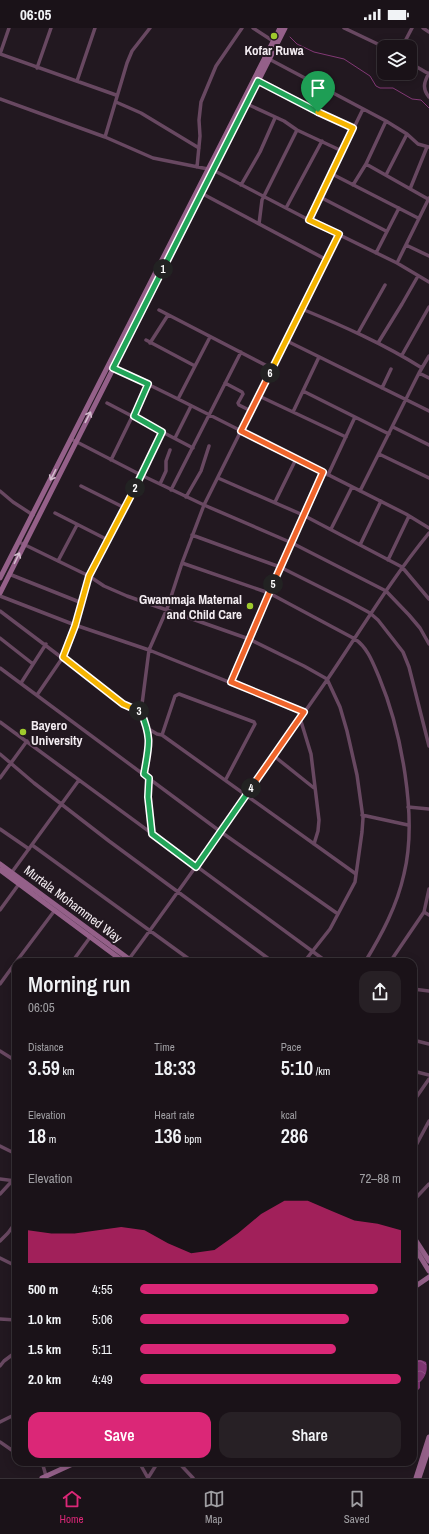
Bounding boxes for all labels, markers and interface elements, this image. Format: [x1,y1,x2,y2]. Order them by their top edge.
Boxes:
text: 06:05 [20,4,51,25]
marker: Kofar Ruwa [269,31,279,41]
map controls [377,40,417,80]
button: layers [377,40,417,80]
place label: Kofar Ruwa [244,42,304,59]
pin [301,71,335,112]
icon: arrive [307,77,329,99]
pin: 1 [153,259,173,279]
text: 1 [160,262,166,276]
pin: 6 [260,363,280,383]
text: 6 [267,366,273,380]
one-way arrow [85,411,92,423]
one-way arrow [49,468,56,480]
pin: 2 [125,478,145,498]
text: 2 [132,481,138,495]
one-way arrow [14,552,21,564]
pin: 5 [263,574,283,594]
text: 5 [270,577,276,591]
place label: Gwammaja Maternal and Child Care [139,591,242,623]
marker: Gwammaja Maternal and Child Care [245,601,255,611]
pin: 3 [129,701,149,721]
text: 3 [136,704,142,718]
place label: Bayero University [31,717,83,749]
marker: Bayero University [18,727,28,737]
pin: 4 [241,778,261,798]
text: 4 [248,781,254,795]
street label: Murtala Mohammed Way [20,861,126,947]
text: Morning run [28,969,131,999]
button: share [359,971,401,1013]
text: 06:05 [28,999,55,1016]
text: Distance [28,1040,64,1054]
text: Time [154,1040,175,1054]
text: Pace [281,1040,301,1054]
text: 3.59 [28,1054,60,1081]
text: 18:33 [154,1054,196,1081]
text: 5:10 [281,1054,313,1081]
text: km [60,1064,74,1078]
text: /km [313,1064,330,1078]
text: Elevation [28,1108,66,1122]
text: Heart rate [154,1108,194,1122]
text: kcal [281,1108,297,1122]
text: 18 [28,1122,46,1149]
text: 136 [154,1122,182,1149]
text: 286 [281,1122,308,1149]
text: m [46,1132,56,1146]
text: bpm [182,1132,202,1146]
text: Elevation [28,1170,72,1187]
text: 72–88 m [360,1170,401,1187]
text: 500 m [28,1281,58,1298]
text: 4:55 [92,1281,113,1298]
text: 1.0 km [28,1311,61,1328]
text: 5:06 [92,1311,113,1328]
text: 1.5 km [28,1341,61,1358]
text: 5:11 [92,1341,112,1358]
text: 2.0 km [28,1371,61,1388]
text: 4:49 [92,1371,113,1388]
button: Save [28,1412,211,1458]
button: Share [219,1412,401,1458]
tab: Home [60,1488,84,1526]
tab: Map [203,1488,225,1526]
tab: Saved [344,1488,369,1526]

